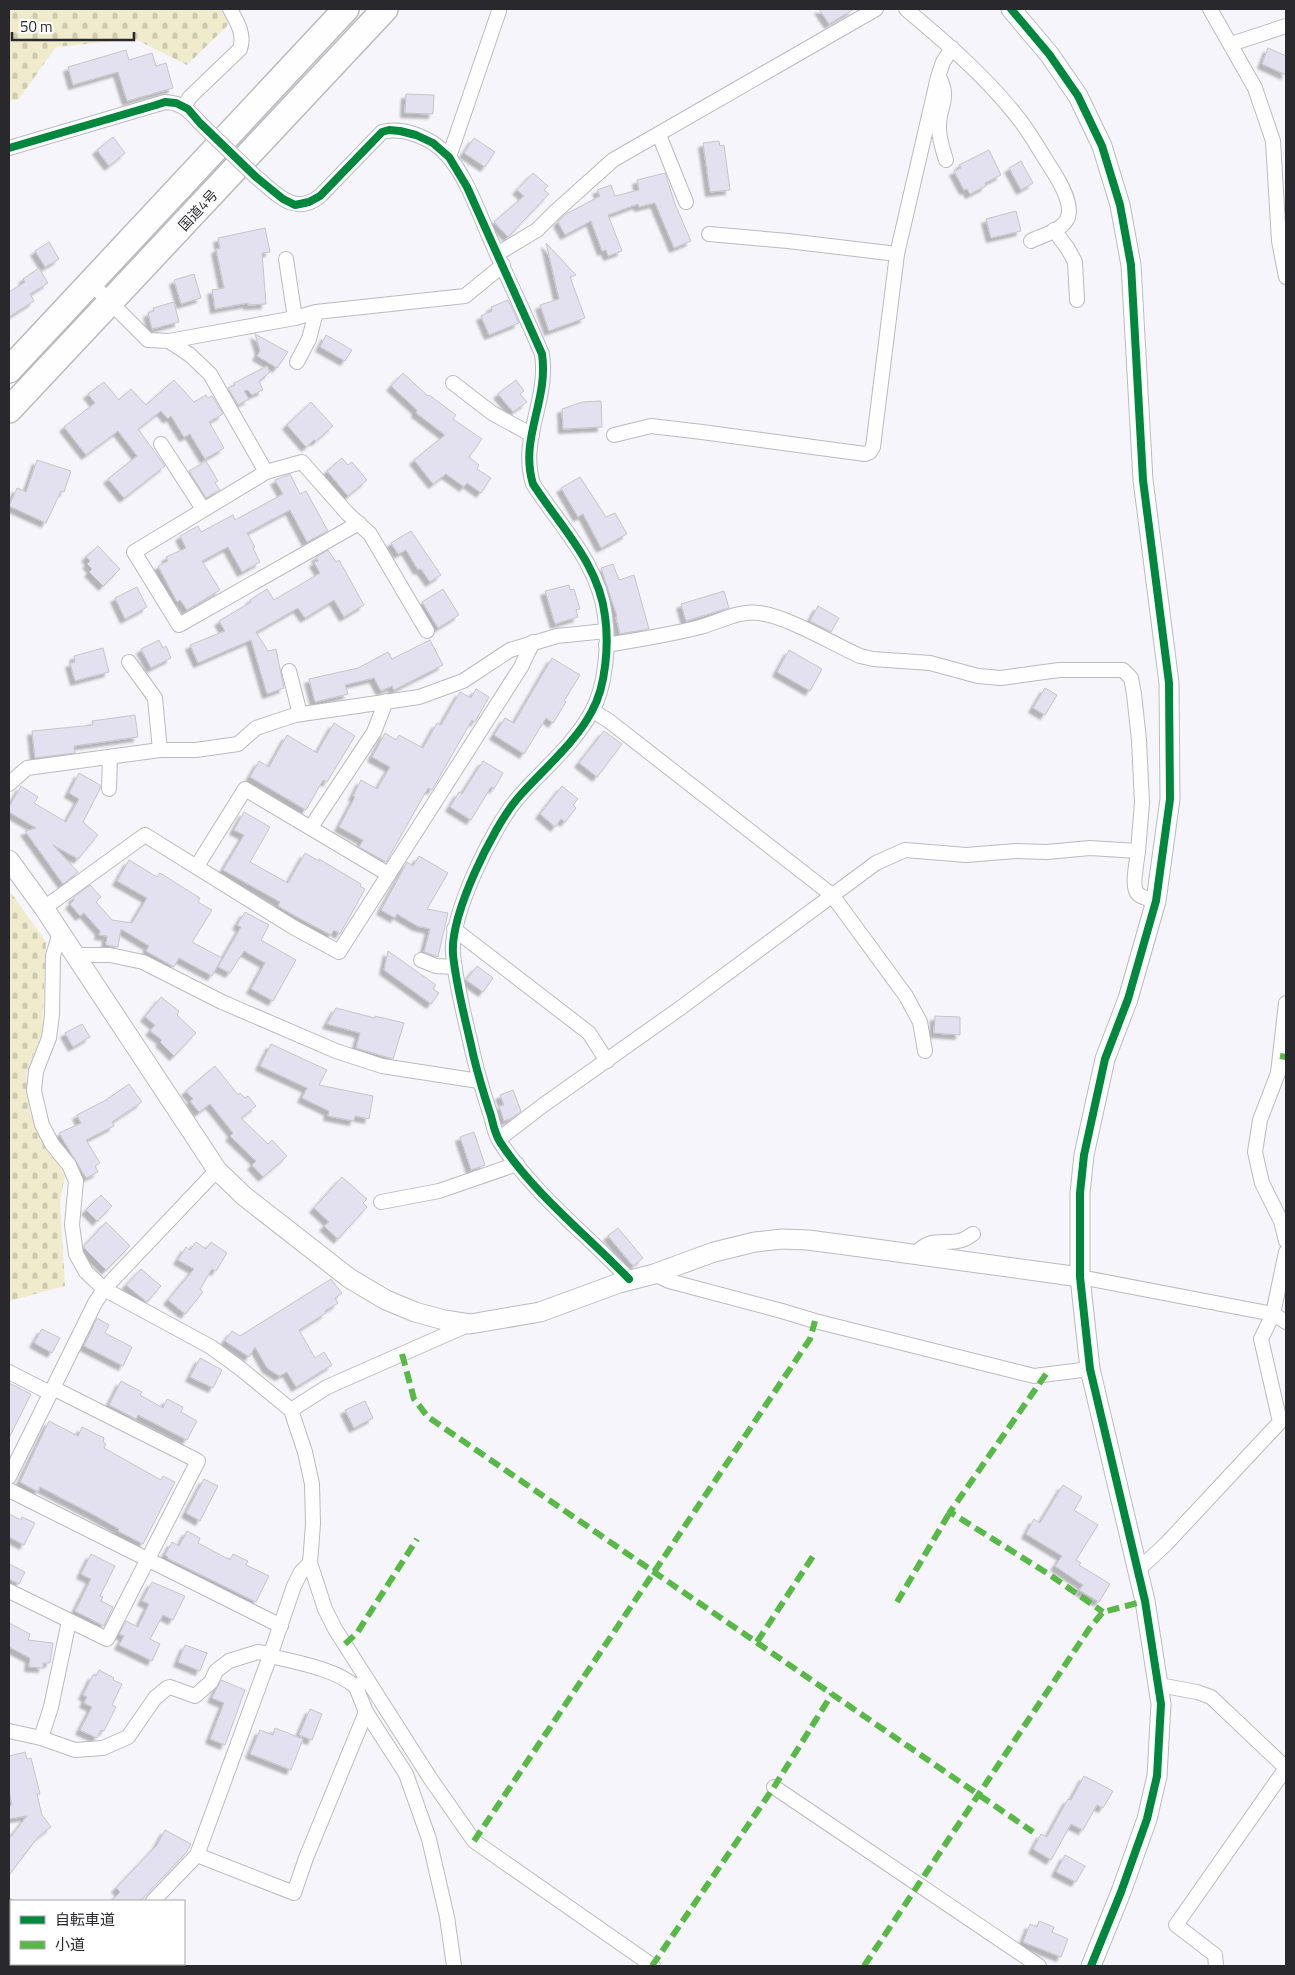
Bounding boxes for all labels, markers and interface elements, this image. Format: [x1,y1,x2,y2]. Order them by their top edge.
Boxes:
scale bar [12,10,135,42]
text: 50 m [20,15,53,38]
street label: 国道4号 [173,184,222,235]
legend [10,1900,185,1965]
text: 自転車道 [55,1908,115,1931]
text: 小道 [55,1933,85,1956]

